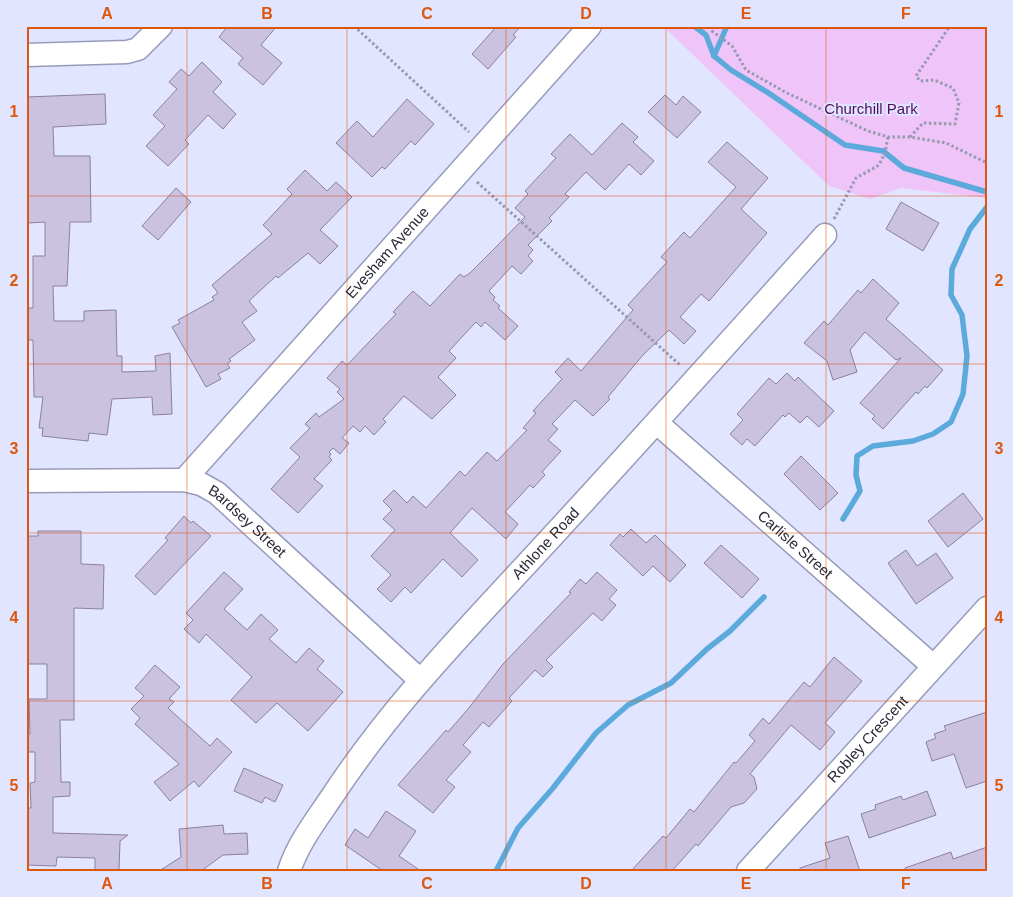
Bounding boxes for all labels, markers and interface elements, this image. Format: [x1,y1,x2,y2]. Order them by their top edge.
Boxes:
text: A [101,5,113,22]
text: B [261,5,273,22]
text: C [421,5,433,22]
text: D [580,5,592,22]
text: E [741,5,752,22]
text: F [901,5,911,22]
park label: Churchill Park [824,100,918,117]
text: 1 [10,103,19,120]
text: 1 [995,103,1004,120]
street label: Evesham Avenue [342,203,432,301]
text: 2 [10,272,19,289]
text: 2 [995,272,1004,289]
text: 3 [10,440,19,457]
text: 3 [995,440,1004,457]
street label: Bardsey Street [206,481,290,561]
street label: Athlone Road [508,504,582,582]
street label: Carlisle Street [754,507,837,582]
text: 4 [10,609,19,626]
text: 4 [995,609,1004,626]
street label: Robley Crescent [824,692,911,786]
text: 5 [10,777,19,794]
text: 5 [995,777,1004,794]
text: A [101,875,113,892]
text: B [261,875,273,892]
text: C [421,875,433,892]
text: D [580,875,592,892]
text: E [741,875,752,892]
text: F [901,875,911,892]

